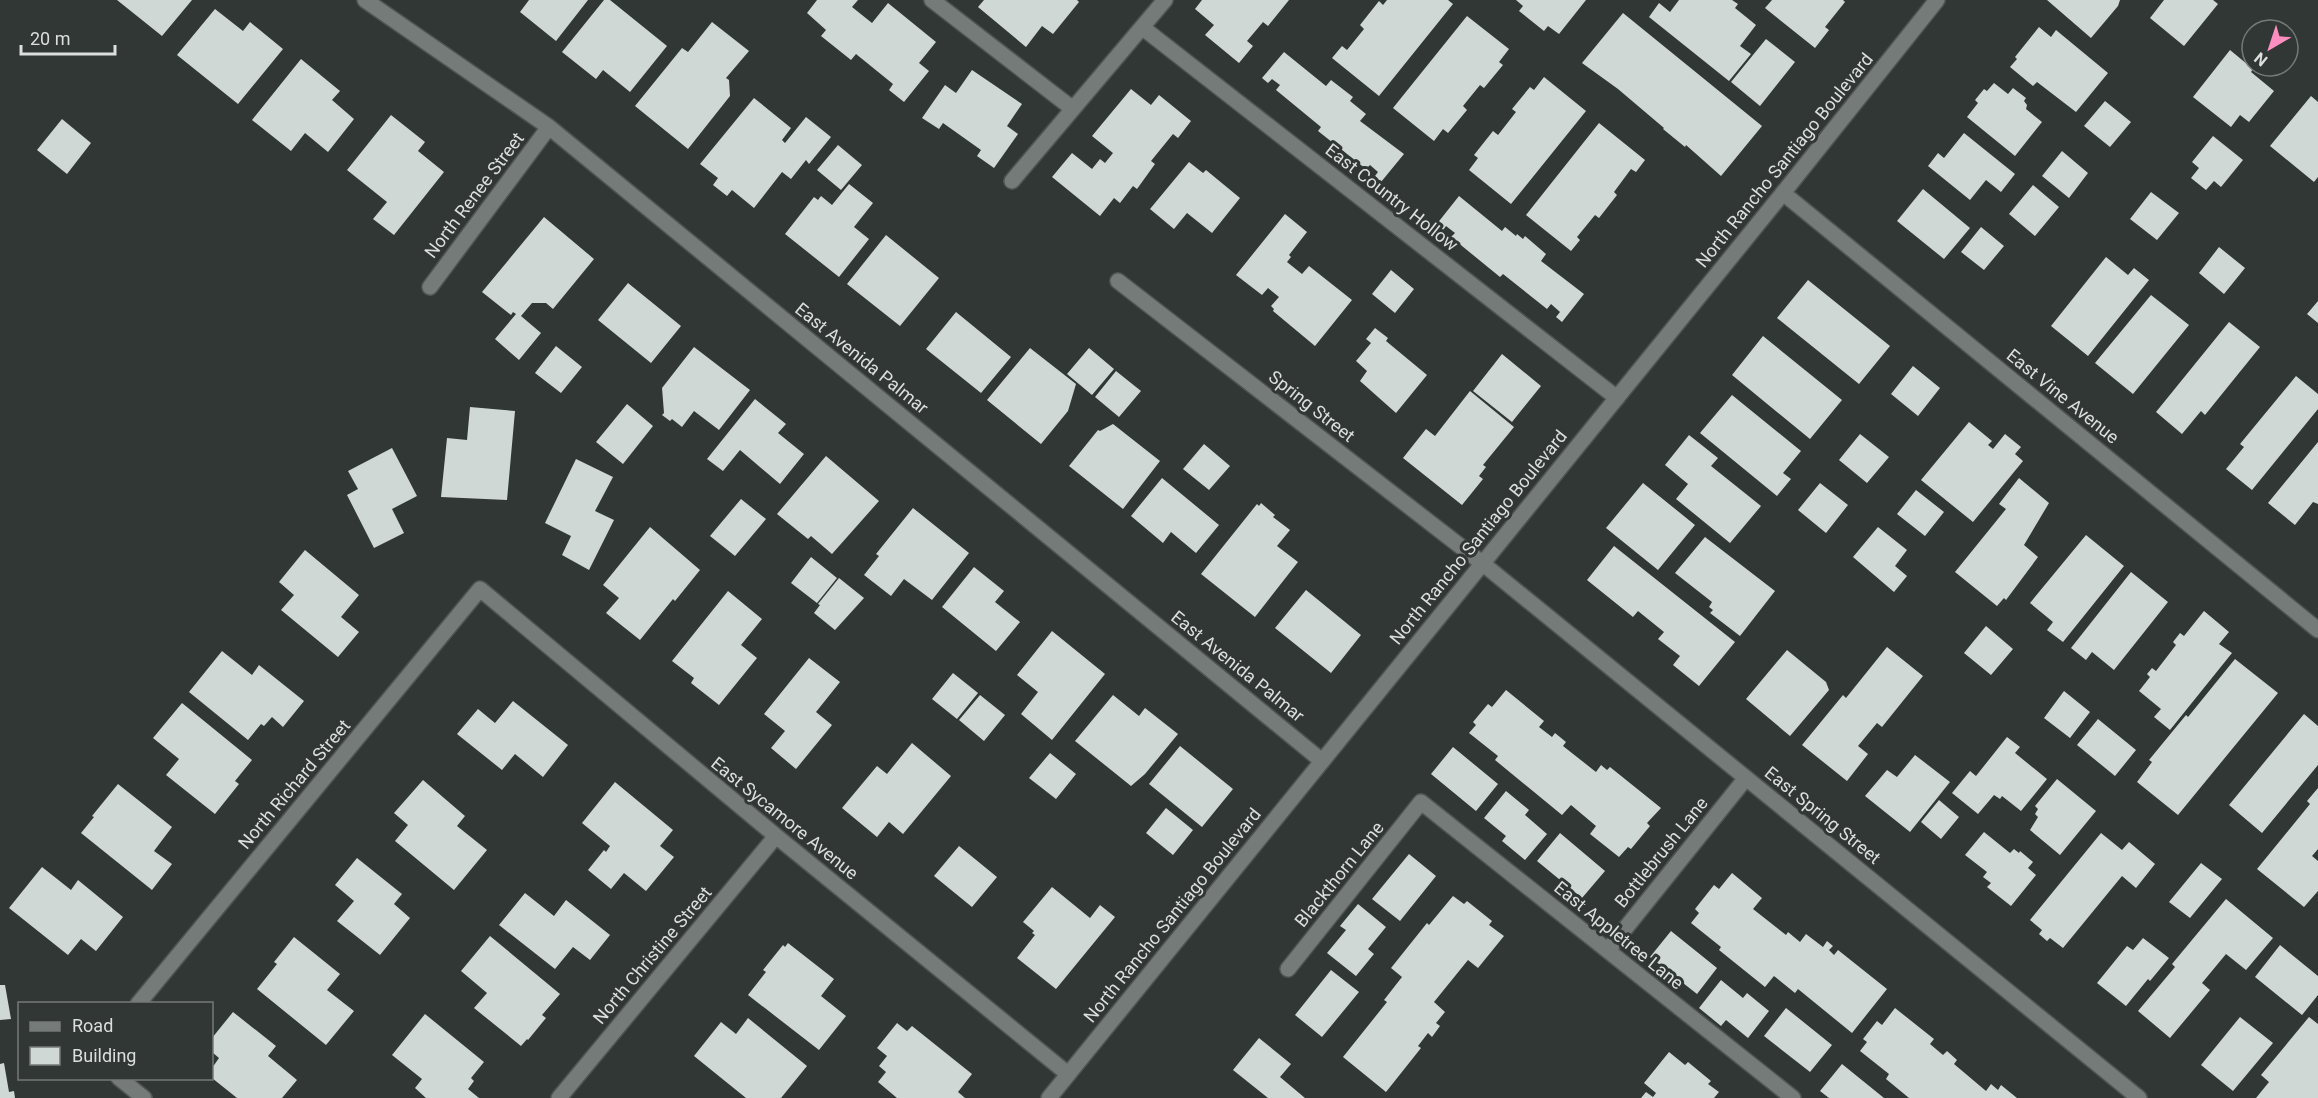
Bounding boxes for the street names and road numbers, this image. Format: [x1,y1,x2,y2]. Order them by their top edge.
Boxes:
street label: North Rancho Santiago Boulevard [1691,49,1877,271]
street label: North Renee Street [420,128,528,262]
street label: East Country Hollow [1322,139,1463,256]
street label: East Avenida Palmar [791,298,933,418]
street label: East Vine Avenue [2003,344,2123,448]
street label: Spring Street [1265,366,1359,446]
street label: North Rancho Santiago Boulevard [1385,426,1571,648]
street label: East Avenida Palmar [1167,606,1309,726]
street label: North Richard Street [234,715,354,853]
street label: East Sycamore Avenue [707,752,863,884]
street label: East Spring Street [1761,762,1885,868]
street label: Bottlebrush Lane [1610,793,1712,911]
street label: North Rancho Santiago Boulevard [1079,804,1265,1026]
street label: Blackthorn Lane [1290,817,1388,931]
street label: East Appletree Lane [1550,877,1688,993]
street label: North Christine Street [588,882,716,1028]

